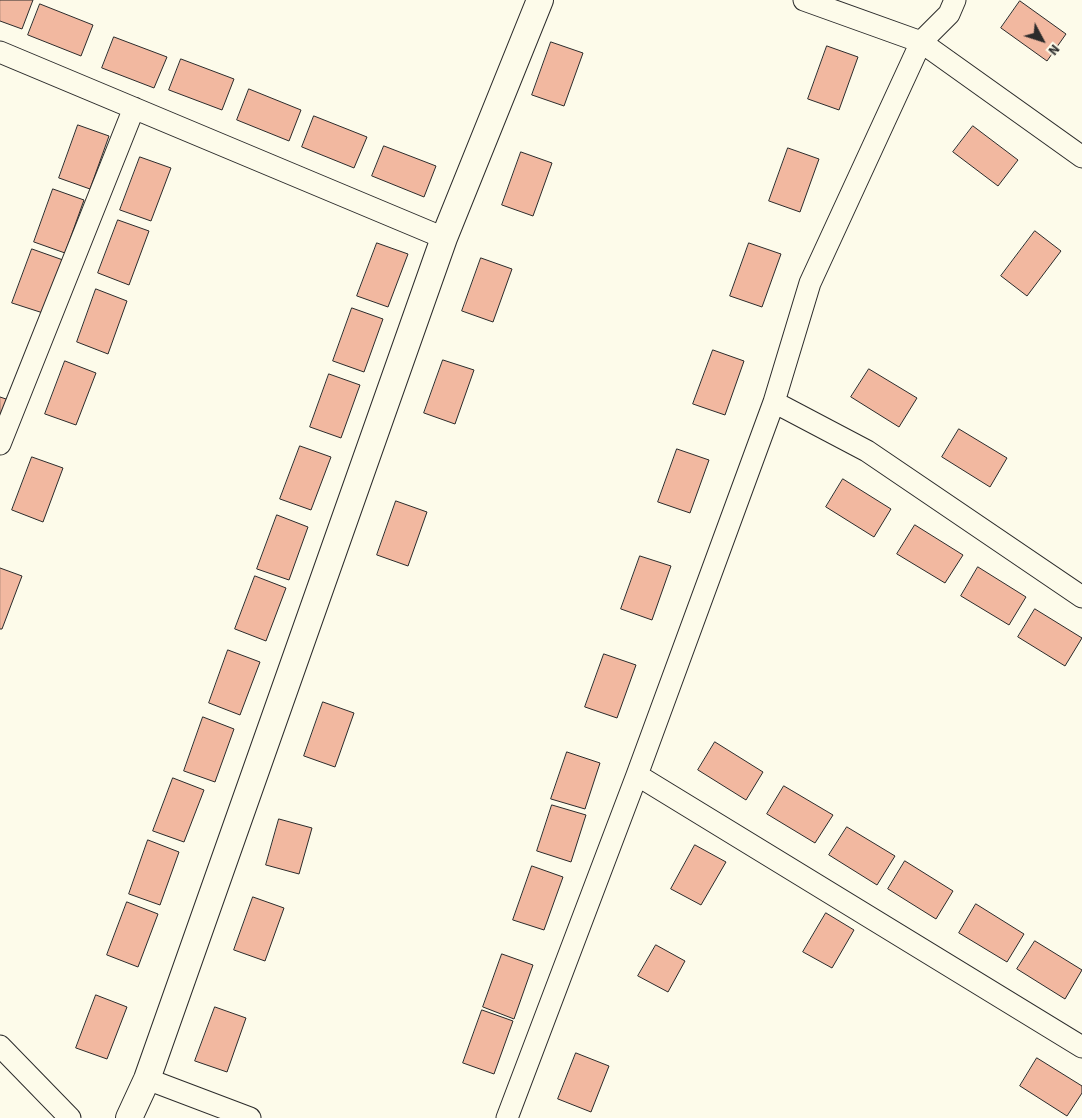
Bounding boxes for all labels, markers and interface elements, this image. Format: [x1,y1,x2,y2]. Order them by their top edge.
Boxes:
north arrow [1017,15,1067,65]
text: N [1043,40,1064,60]

